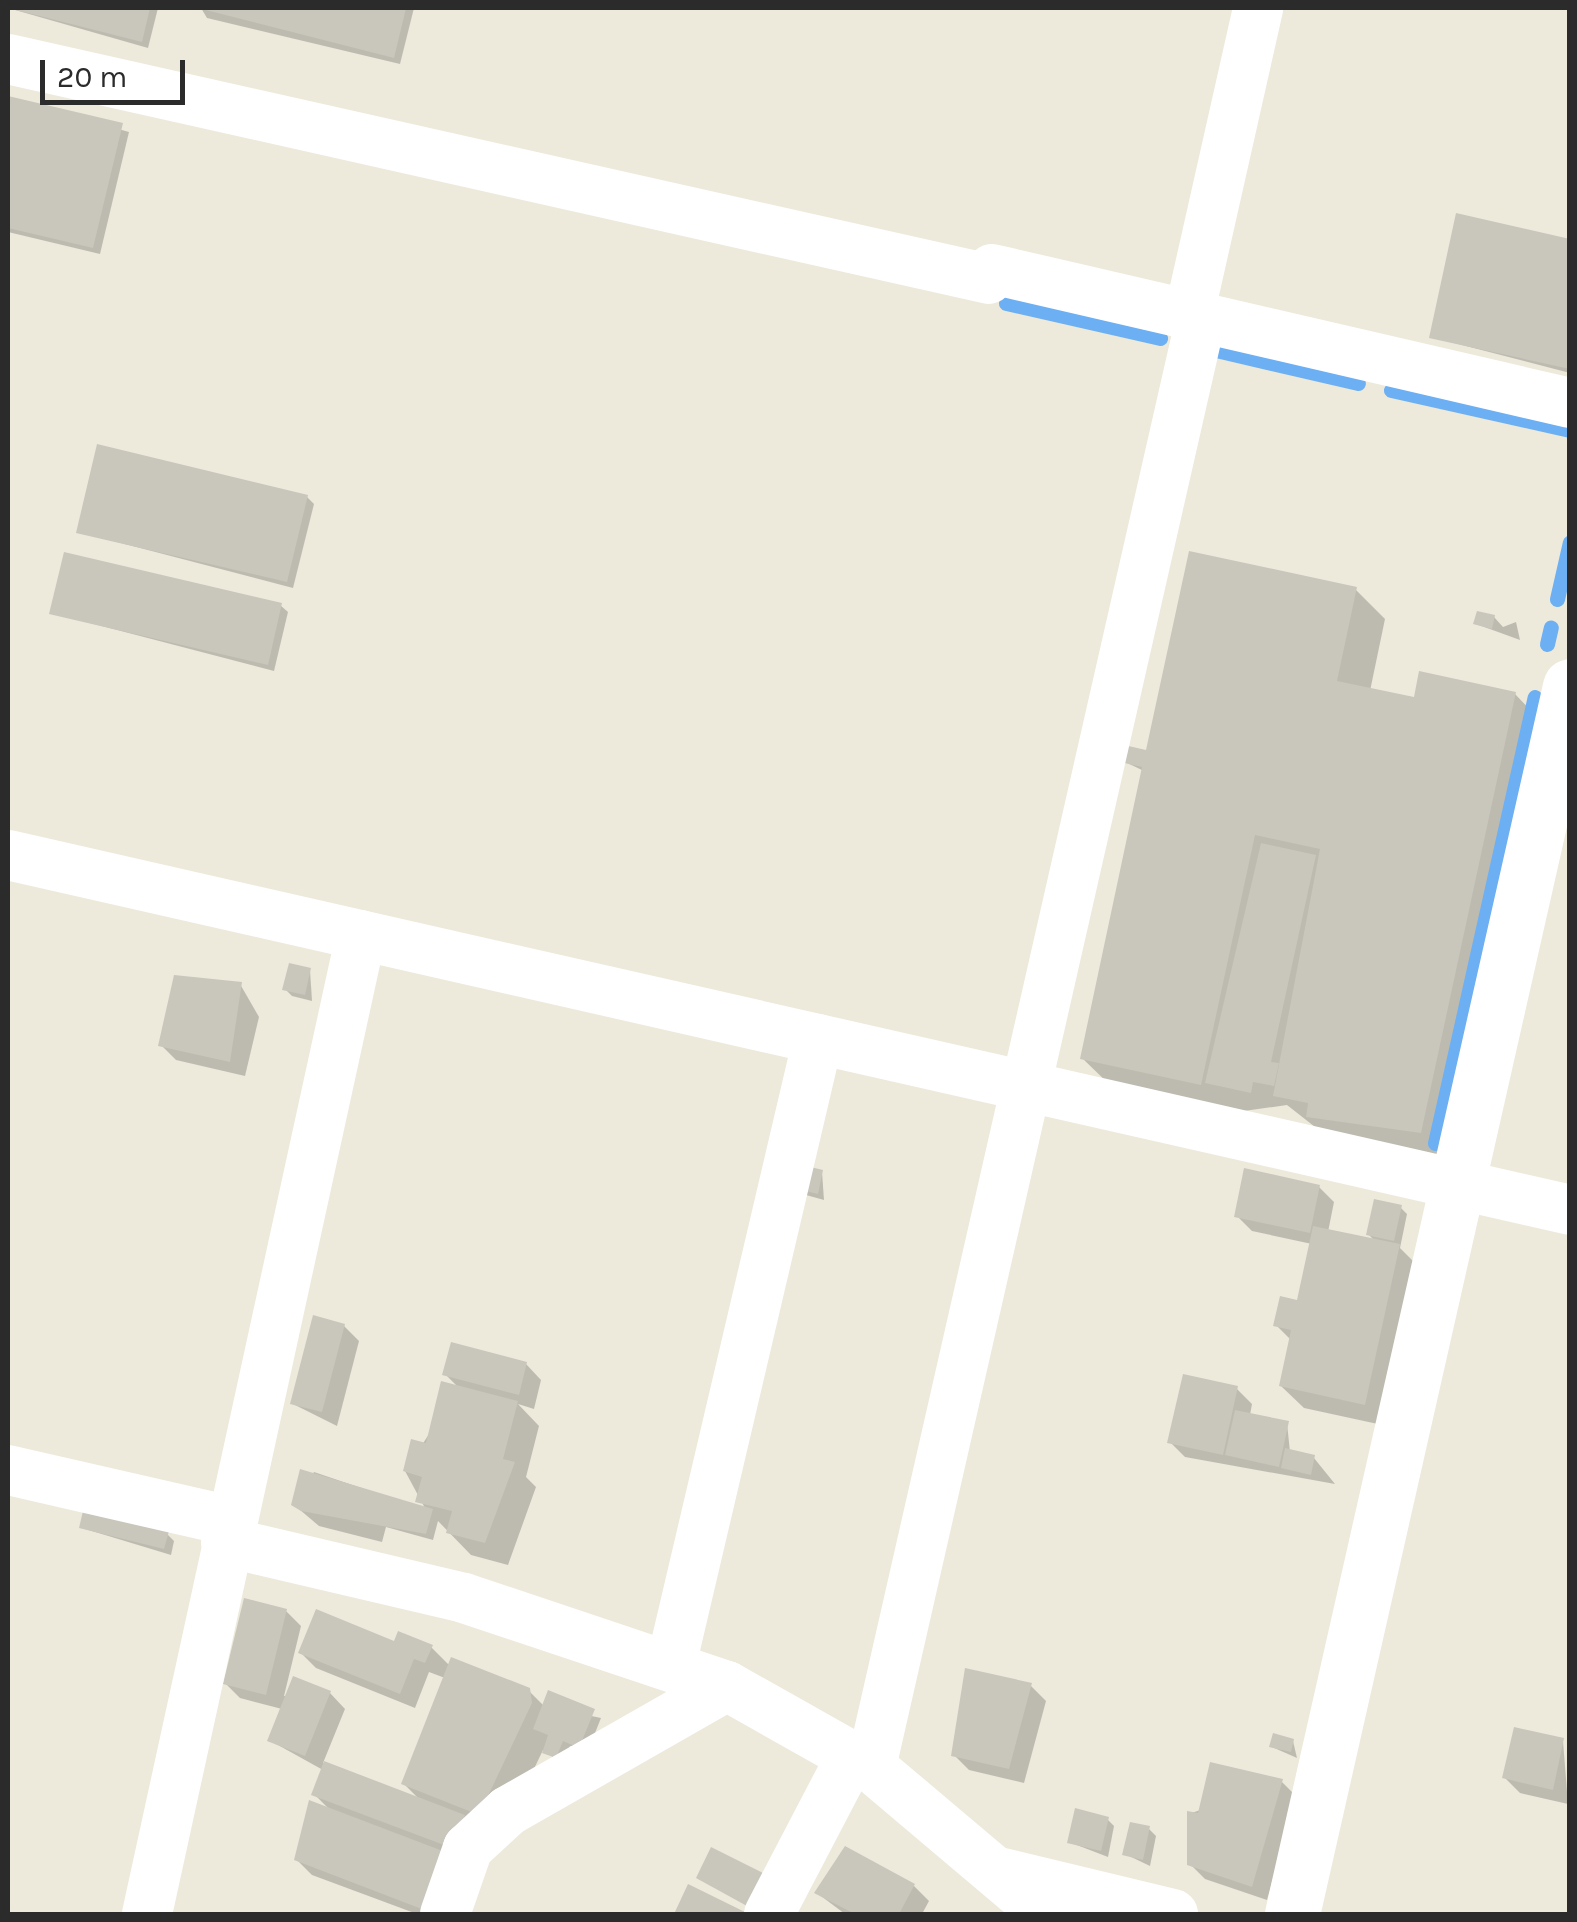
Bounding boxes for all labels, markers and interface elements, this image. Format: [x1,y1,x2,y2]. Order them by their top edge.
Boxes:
scale bar [45,40,190,102]
text: 20 m [57,59,127,95]

